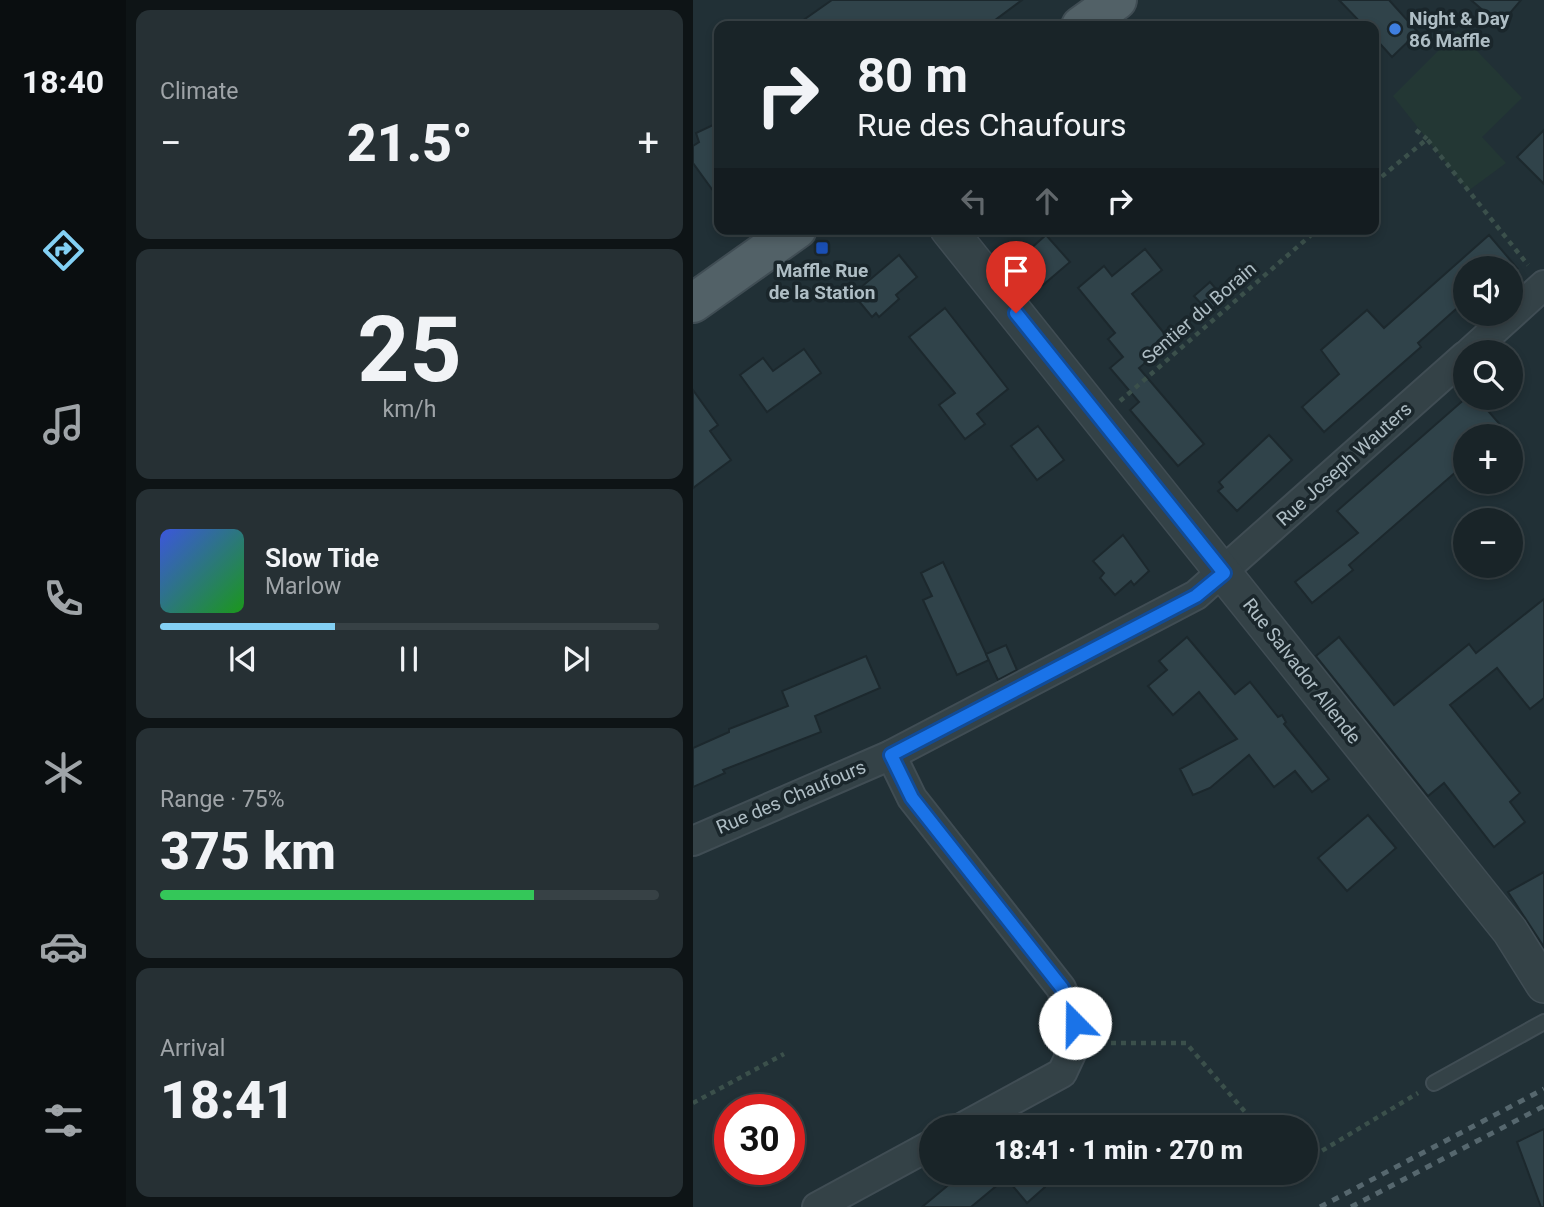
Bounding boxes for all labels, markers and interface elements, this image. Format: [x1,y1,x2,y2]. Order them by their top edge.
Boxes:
place label: Night & Day 86 Maffle [1409,7,1510,52]
marker: Night & Day 86 Maffle [1387,21,1403,37]
text: 80 m [857,47,968,104]
icon: right [742,49,833,140]
text: 18:40 [22,63,104,101]
text: Climate [160,78,239,105]
text: Rue des Chaufours [857,106,1127,144]
text: 21.5° [347,113,473,174]
text: − [160,121,182,165]
text: + [637,121,659,165]
icon: left [955,182,993,220]
icon: ahead [1028,182,1066,220]
icon: right [1101,182,1139,220]
icon: directions [39,226,88,275]
marker: Maffle Rue de la Station [814,240,830,256]
pin [986,241,1046,313]
icon: arrive [997,252,1035,290]
map controls [1453,256,1523,578]
button: sound [1453,256,1523,326]
street label: Sentier du Borain [1137,257,1261,369]
place label: Maffle Rue de la Station [769,259,875,304]
text: 25 [357,297,462,403]
button: search [1453,340,1523,410]
text: km/h [383,396,437,423]
street label: Rue Joseph Wauters [1272,397,1416,531]
icon: music [39,400,88,449]
button: + [1453,424,1523,494]
button: − [1453,508,1523,578]
text: Slow Tide [265,543,379,573]
text: Marlow [265,573,341,600]
icon: phone [39,574,88,623]
street label: Rue Salvador Allende [1238,594,1366,748]
icon: previous [224,640,262,678]
icon: pause [390,640,428,678]
icon: next [557,640,595,678]
icon: climate [39,748,88,797]
street label: Rue des Chaufours [713,755,869,839]
text: Range · 75% [160,786,285,813]
text: 375 km [160,821,336,882]
icon: car [39,922,88,971]
position arrow [1038,986,1112,1060]
text: Arrival [160,1035,225,1062]
text: 18:41 [160,1070,295,1131]
speed limit sign: 30 [714,1094,805,1185]
icon: filters [39,1096,88,1145]
text: 18:41 · 1 min · 270 m [994,1135,1243,1165]

